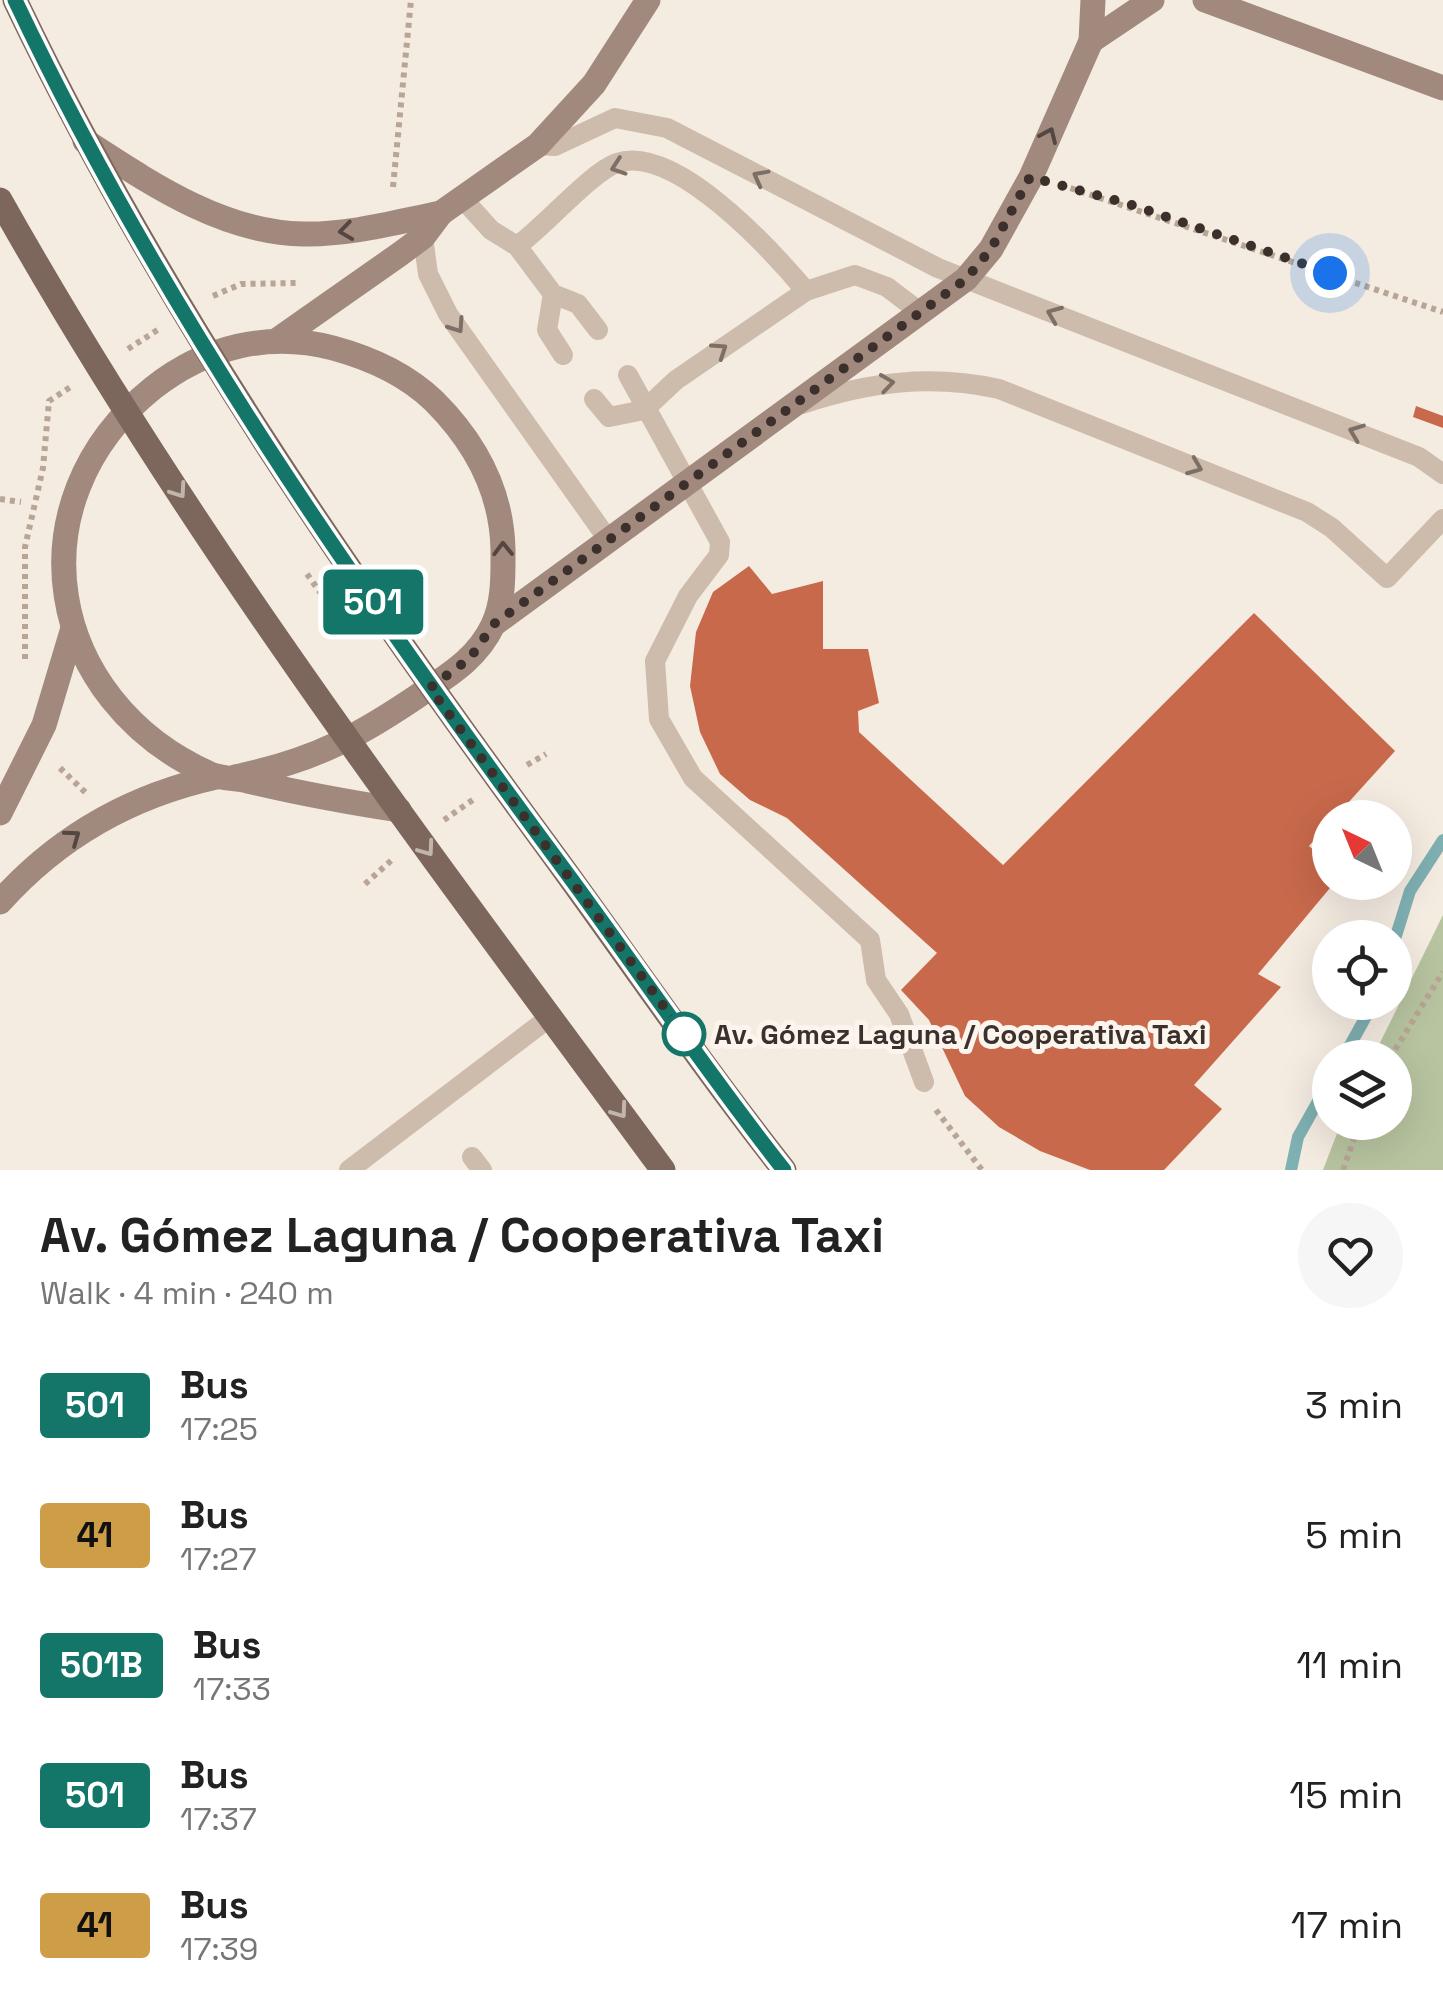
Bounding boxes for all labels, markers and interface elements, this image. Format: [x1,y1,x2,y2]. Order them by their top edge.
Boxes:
one-way arrow [1037,127,1057,145]
one-way arrow [611,155,628,175]
one-way arrow [752,169,770,189]
one-way arrow [337,219,354,240]
your location [1305,248,1355,298]
one-way arrow [1046,305,1064,325]
one-way arrow [445,315,463,334]
one-way arrow [709,344,728,362]
one-way arrow [879,373,895,394]
one-way arrow [1349,424,1366,444]
one-way arrow [1186,456,1203,476]
one-way arrow [167,481,186,499]
one-way arrow [492,541,514,556]
line badge: 501 [316,570,430,634]
text: 501 [343,580,403,624]
north arrow [1312,800,1412,900]
map controls [1312,800,1412,1140]
one-way arrow [61,831,80,850]
one-way arrow [415,838,433,857]
button: locate [1312,920,1412,1020]
marker: Av. Gómez Laguna / Cooperativa Taxi [663,1013,705,1055]
place label: Av. Gómez Laguna / Cooperativa Taxi [714,1016,1206,1052]
button: layers [1312,1040,1412,1140]
one-way arrow [608,1100,625,1118]
button: heart [1298,1203,1403,1308]
text: Av. Gómez Laguna / Cooperativa Taxi [40,1205,884,1266]
text: Walk · 4 min · 240 m [40,1273,334,1313]
text: Bus [180,1361,249,1409]
text: 3 min [1305,1381,1403,1429]
text: 501 [65,1383,125,1427]
text: 17:25 [180,1409,258,1449]
text: Bus [180,1491,249,1539]
text: 5 min [1305,1511,1403,1559]
text: 41 [77,1513,113,1557]
text: 17:27 [180,1539,257,1579]
text: Bus [193,1621,261,1669]
text: 11 min [1296,1641,1403,1689]
text: 501B [60,1643,143,1687]
text: 17:33 [193,1669,271,1709]
text: Bus [180,1751,249,1799]
text: 15 min [1289,1771,1403,1819]
text: 501 [65,1773,125,1817]
text: 17:37 [180,1799,257,1839]
text: Bus [180,1881,249,1929]
text: 17 min [1291,1901,1403,1949]
text: 41 [77,1903,113,1947]
text: 17:39 [180,1929,258,1969]

